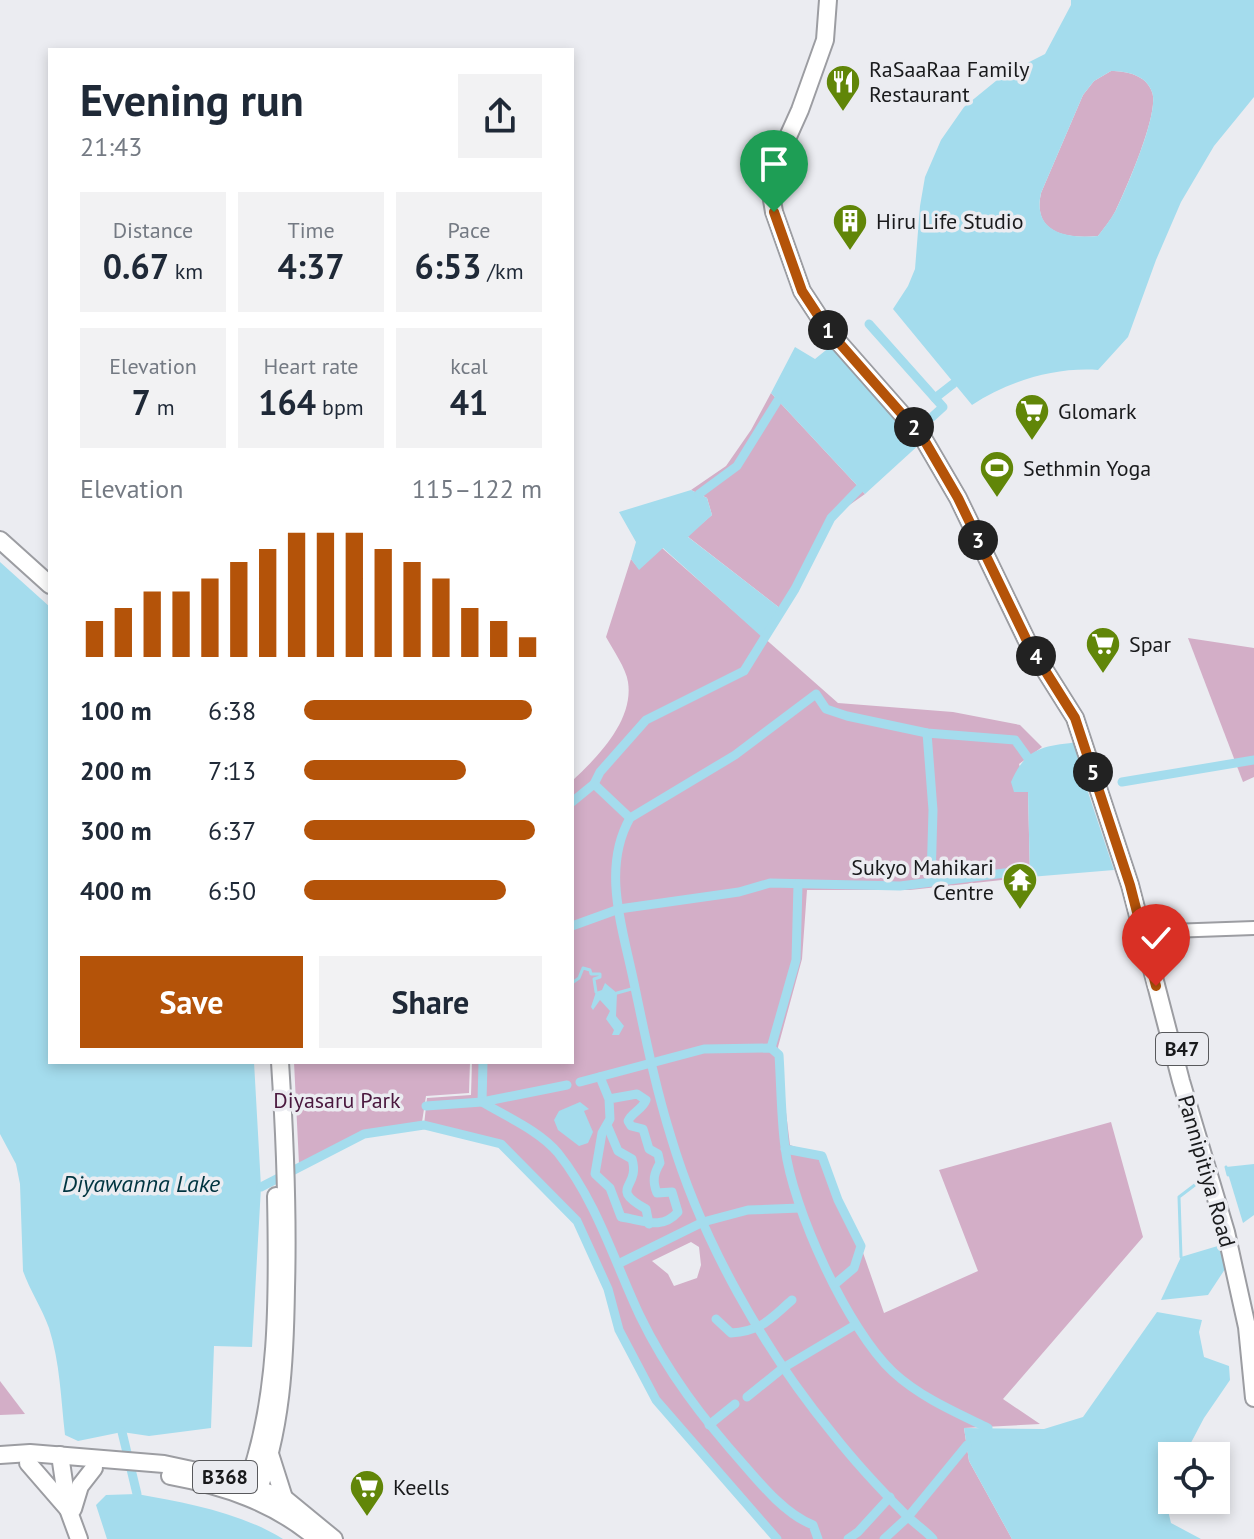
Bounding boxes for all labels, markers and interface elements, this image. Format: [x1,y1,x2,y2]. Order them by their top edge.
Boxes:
place label: RaSaaRaa Family Restaurant [869,55,1030,108]
restaurant icon: RaSaaRaa Family Restaurant [824,63,862,113]
text: Evening run [80,71,304,128]
button: share [458,74,542,158]
text: 21:43 [80,130,142,163]
pin [740,130,808,212]
icon: arrive [752,142,796,186]
building icon: Hiru Life Studio [831,202,869,252]
place label: Hiru Life Studio [876,207,1024,235]
text: Distance [113,216,193,244]
text: Time [287,216,335,244]
text: Pace [447,216,491,244]
text: 0.67 [103,244,169,288]
text: 4:37 [278,244,344,288]
text: 6:53 [414,244,481,288]
text: km [169,257,203,285]
text: /km [481,257,524,285]
pin: 1 [808,310,848,350]
text: 1 [822,316,834,344]
text: Elevation [109,352,197,380]
text: Heart rate [263,352,359,380]
text: kcal [450,352,488,380]
text: 7 [131,380,151,424]
text: 164 [258,380,316,424]
text: 41 [450,380,488,424]
supermarket icon: Glomark [1013,392,1051,442]
text: m [151,393,175,421]
text: bpm [316,393,364,421]
place label: Glomark [1058,397,1137,425]
pin: 2 [894,407,934,447]
text: 2 [908,413,920,441]
sports icon: Sethmin Yoga [978,449,1016,499]
place label: Sethmin Yoga [1023,454,1151,482]
text: Elevation [80,472,184,505]
text: 115–122 m [412,472,542,505]
pin: 3 [958,520,998,560]
text: 3 [972,526,984,554]
supermarket icon: Spar [1084,625,1122,675]
place label: Spar [1129,630,1171,658]
pin: 4 [1016,636,1056,676]
text: 4 [1030,642,1042,670]
text: 100 m [80,694,152,727]
text: 6:38 [208,694,256,727]
pin: 5 [1073,752,1113,792]
text: 200 m [80,754,152,787]
text: 7:13 [208,754,256,787]
text: 5 [1087,758,1099,786]
text: 300 m [80,814,152,847]
text: 6:37 [208,814,256,847]
place label: Sukyo Mahikari Centre [851,853,994,906]
temple icon: Sukyo Mahikari Centre [1001,861,1039,911]
text: 400 m [80,874,152,907]
text: 6:50 [208,874,256,907]
pin [1122,904,1190,986]
icon: check [1134,916,1178,960]
button: Save [80,956,303,1048]
button: Share [319,956,542,1048]
road number: B47 [1156,1033,1208,1065]
park label: Diyasaru Park [273,1086,401,1114]
street label: Pannipitiya Road [1172,1092,1242,1250]
water label: Diyawanna Lake [62,1168,220,1199]
map controls [1158,1442,1230,1514]
button: locate [1158,1442,1230,1514]
road number: B368 [193,1461,257,1493]
supermarket icon: Keells [348,1468,386,1518]
place label: Keells [393,1473,450,1501]

